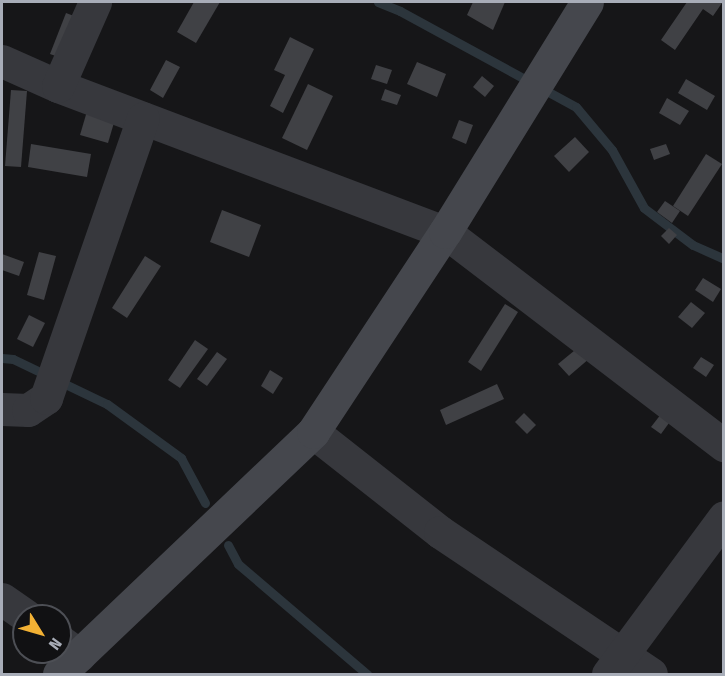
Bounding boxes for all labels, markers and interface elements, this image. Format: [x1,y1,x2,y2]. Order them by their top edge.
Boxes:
north arrow [12,604,72,664]
text: N [45,634,66,653]

